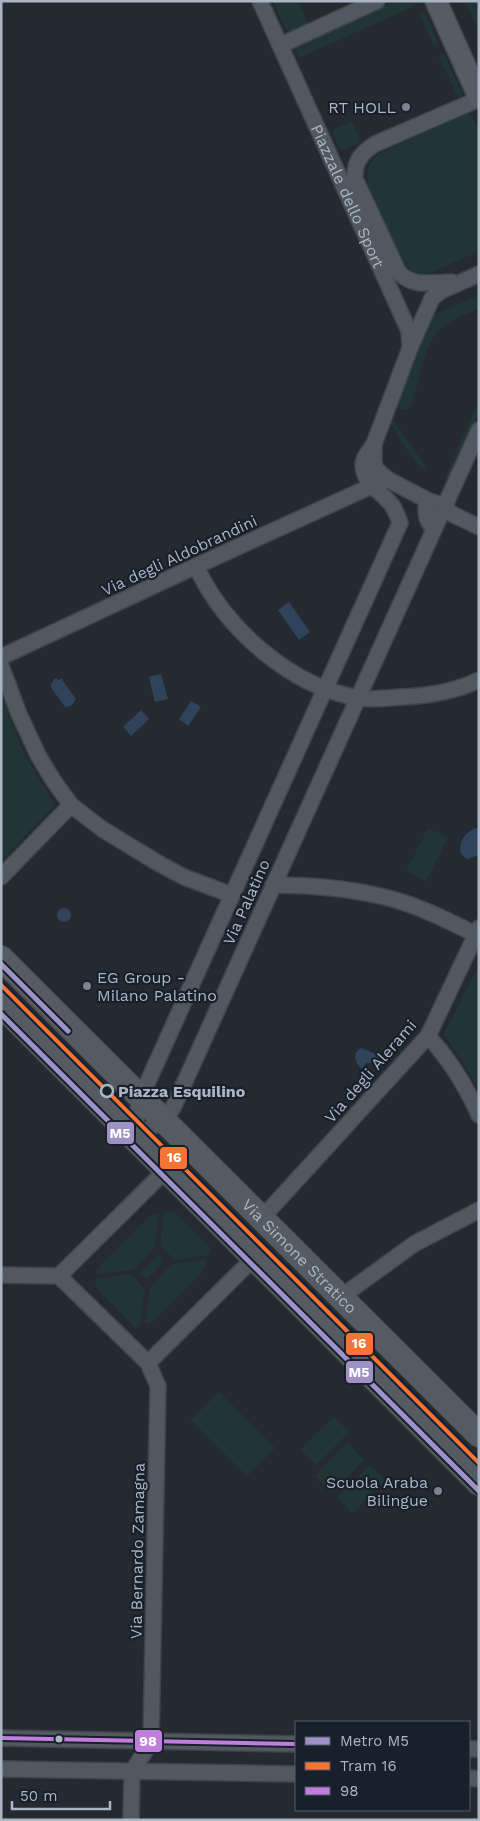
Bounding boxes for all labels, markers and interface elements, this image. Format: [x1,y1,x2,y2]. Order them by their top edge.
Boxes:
place label: RT HOLL [328,98,396,117]
marker: RT HOLL [400,101,412,113]
street label: Piazzale dello Sport [307,121,388,271]
street label: Via degli Aldobrandini [98,511,260,600]
street label: Via Palatino [219,856,274,948]
place label: EG Group - Milano Palatino [97,968,217,1005]
marker: EG Group - Milano Palatino [81,980,93,992]
street label: Via degli Alerami [321,1016,420,1127]
place label: Piazza Esquilino [118,1082,246,1101]
marker: Piazza Esquilino [100,1084,114,1098]
line badge: M5 [106,1121,135,1145]
text: M5 [110,1125,130,1141]
line badge: 16 [159,1146,188,1170]
text: 16 [167,1149,182,1165]
street label: Via Simone Stratico [238,1195,361,1318]
line badge: 16 [345,1332,374,1356]
text: 16 [352,1335,367,1351]
line badge: M5 [345,1360,374,1384]
text: M5 [349,1364,369,1380]
street label: Via Bernardo Zamagna [126,1463,149,1639]
place label: Scuola Araba Bilingue [326,1473,428,1510]
marker: Scuola Araba Bilingue [432,1485,444,1497]
legend [295,1721,470,1811]
line badge: 98 [134,1729,163,1753]
text: Metro M5 [340,1732,409,1750]
text: 98 [139,1733,157,1749]
unlabelled marker [54,1734,64,1744]
text: Tram 16 [340,1757,397,1775]
scale bar [12,1778,110,1810]
text: 98 [340,1782,359,1800]
text: 50 m [20,1787,57,1805]

